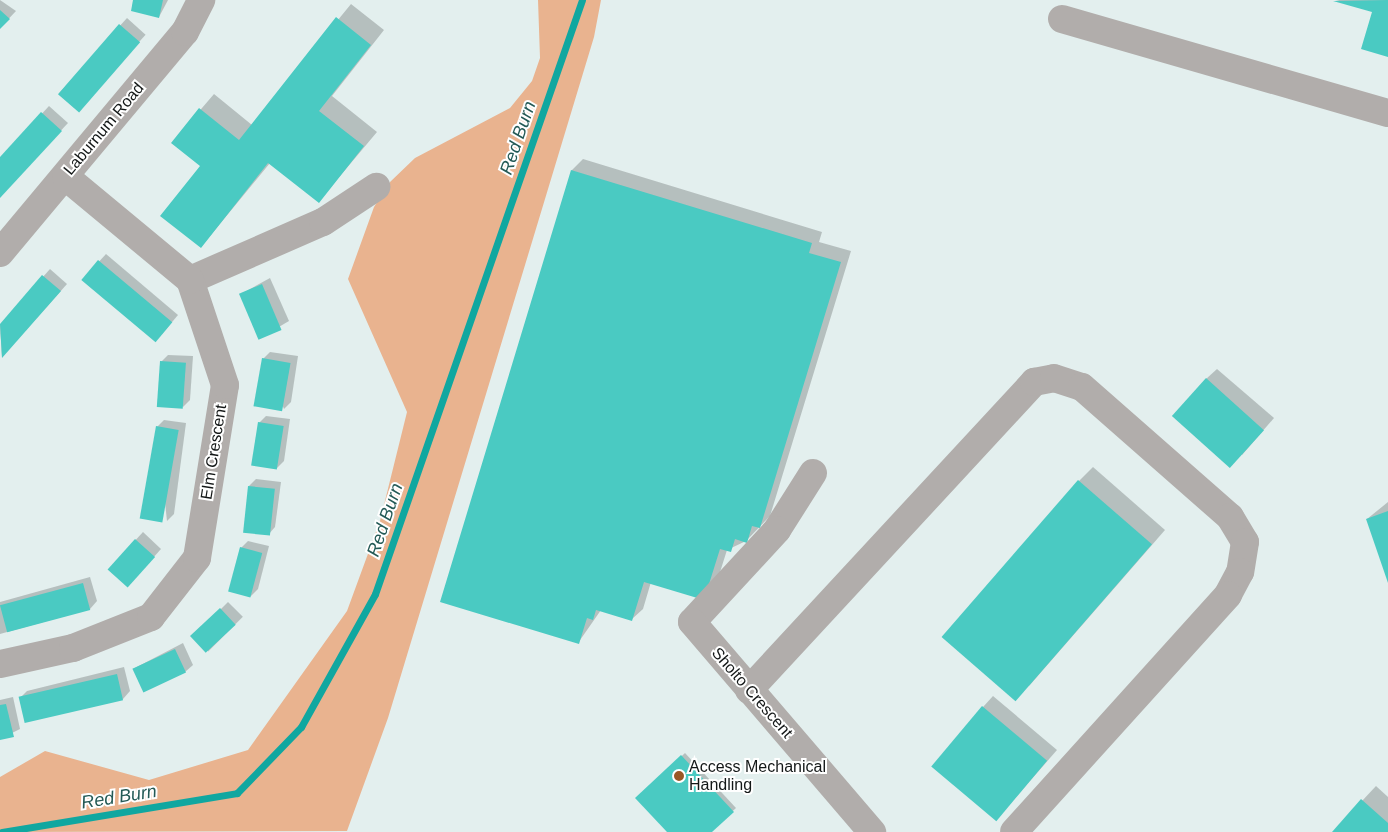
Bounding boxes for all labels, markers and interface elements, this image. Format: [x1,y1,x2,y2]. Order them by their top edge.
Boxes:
street label: Laburnum Road [60,79,148,179]
water label: Red Burn [495,99,541,177]
street label: Elm Crescent [197,403,231,501]
water label: Red Burn [362,481,408,559]
street label: Sholto Crescent [707,644,797,742]
place label: Access Mechanical Handling [689,757,826,795]
marker: Access Mechanical Handling [673,770,685,782]
water label: Red Burn [80,780,158,814]

